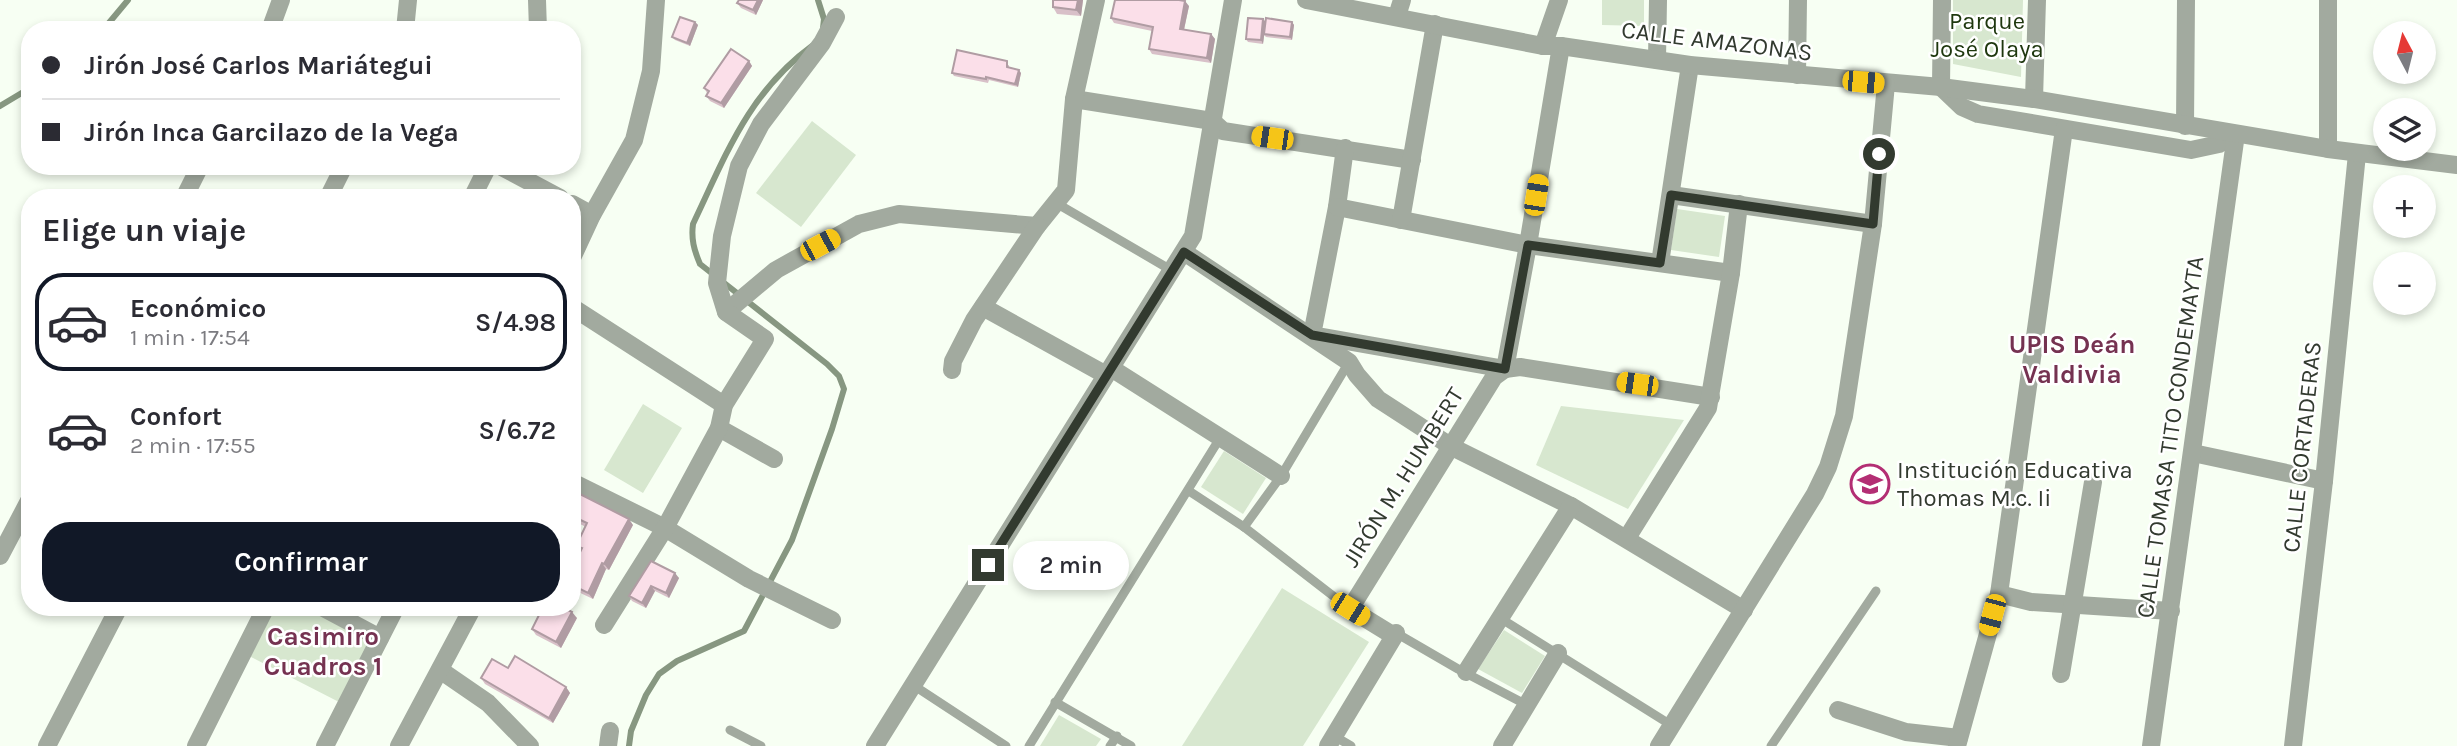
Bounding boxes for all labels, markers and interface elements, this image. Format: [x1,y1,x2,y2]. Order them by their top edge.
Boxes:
park label: Parque José Olaya [1930,7,2044,63]
street label: CALLE AMAZONAS [1620,15,1814,67]
north arrow [2373,21,2436,84]
map controls [2373,21,2436,315]
text: Jirón José Carlos Mariátegui [84,50,433,81]
car [1842,70,1885,94]
button: layers [2373,98,2436,161]
text: Jirón Inca Garcilazo de la Vega [84,117,459,148]
car [1250,125,1295,151]
route start [1863,138,1895,170]
car [1523,173,1550,217]
button: + [2373,175,2436,238]
text: Elige un viaje [42,212,246,249]
car [797,226,844,264]
button: − [2373,252,2436,315]
street label: CALLE TOMASA TITO CONDEMAYTA [2131,254,2209,620]
icon: car [46,291,109,354]
text: Económico [130,293,266,324]
text: S/4.98 [475,307,556,338]
text: 1 min · 17:54 [130,324,250,351]
district label: UPIS Deán Valdivia [2008,329,2136,390]
street label: CALLE CORTADERAS [2277,340,2327,554]
car [1615,371,1660,397]
street label: JIRÓN M. HUMBERT [1336,382,1470,572]
icon: car [46,399,109,462]
text: Confort [130,401,222,432]
text: S/6.72 [479,415,556,446]
text: 2 min · 17:55 [130,432,256,459]
place label: Institución Educativa Thomas M.c. Ii [1897,456,2133,512]
school or university icon: Institución Educativa Thomas M.c. Ii [1849,463,1891,505]
button: Confirmar [42,522,560,602]
callout: 2 min [1012,540,1128,590]
route end [972,549,1004,581]
text: 2 min [1040,552,1102,579]
car [1327,589,1374,629]
car [1977,592,2008,638]
district label: Casimiro Cuadros 1 [264,621,382,682]

